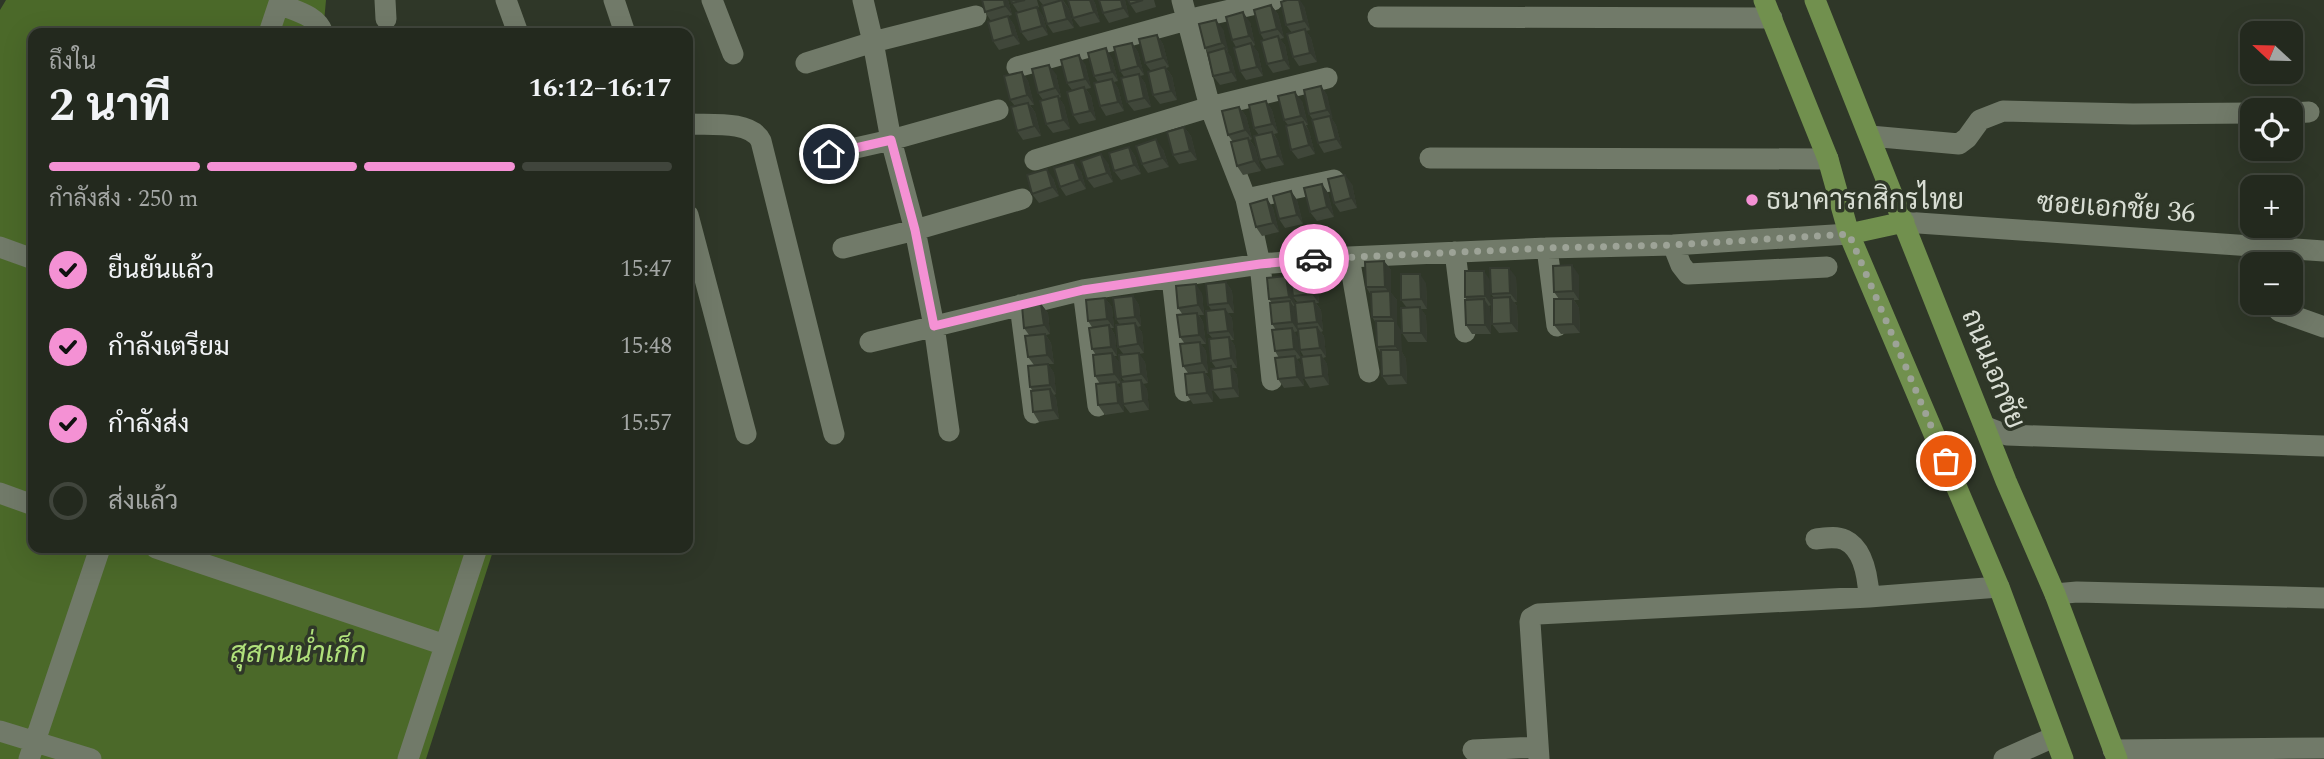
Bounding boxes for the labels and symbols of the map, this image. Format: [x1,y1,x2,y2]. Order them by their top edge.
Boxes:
north arrow [2240,21,2303,84]
pin [799,124,859,184]
place label: ธนาคารกสิกรไทย [1766,179,1964,222]
street label: ซอยเอกชัย 36 [2035,181,2197,235]
marker: ธนาคารกสิกรไทย [1744,192,1760,208]
courier [1279,224,1349,294]
street label: ถนนเอกชัย [1949,302,2037,436]
pin [1916,431,1976,491]
park label: สุสานน่ำเก็ก [230,629,366,675]

